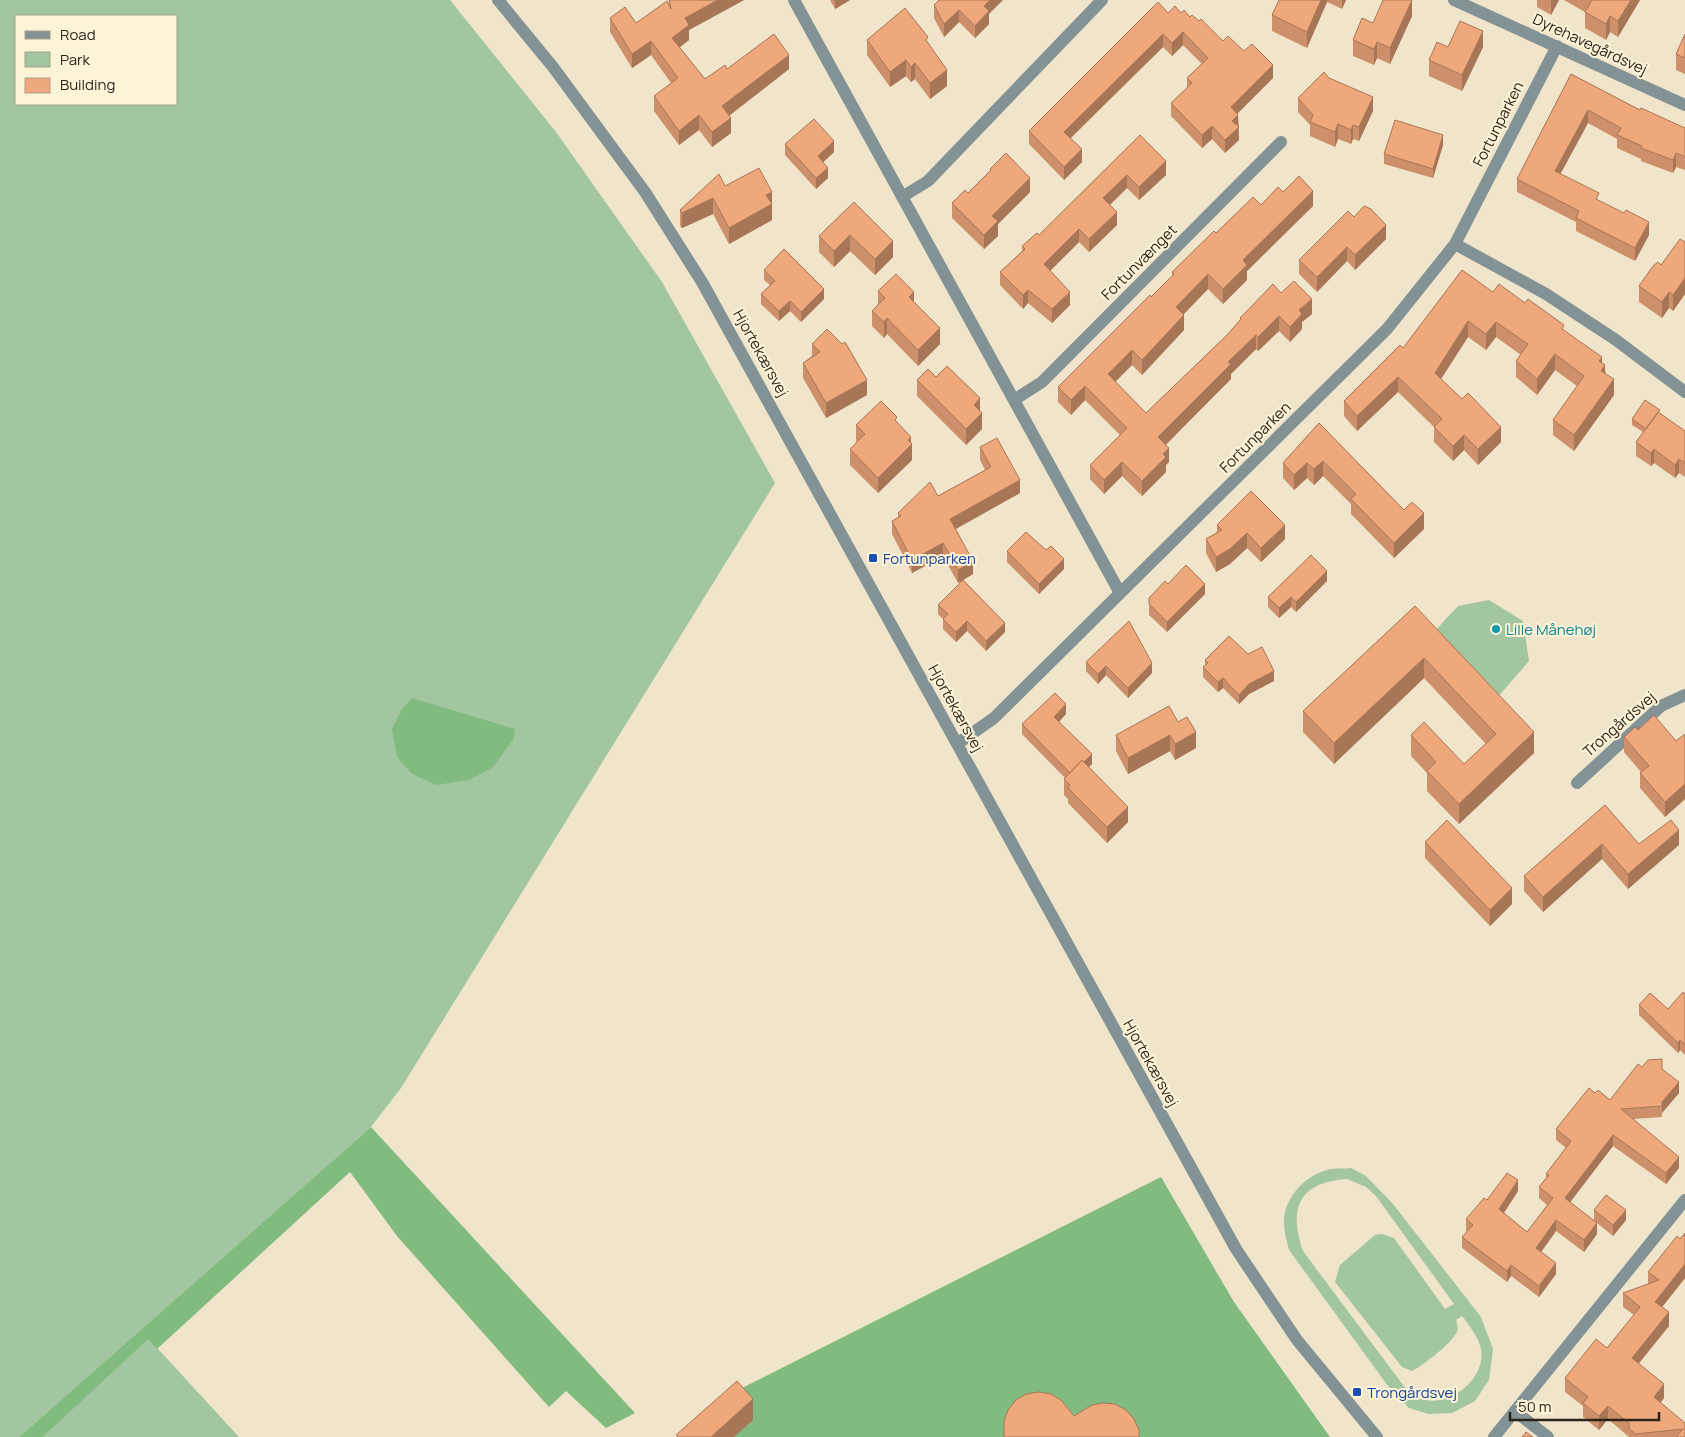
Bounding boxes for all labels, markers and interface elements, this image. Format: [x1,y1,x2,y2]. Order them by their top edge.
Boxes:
street label: Dyrehavegårdsvej [1529,8,1651,80]
legend [15,15,178,105]
text: Road [60,24,96,45]
text: Park [60,49,90,70]
text: Building [60,74,115,95]
street label: Fortunparken [1468,78,1528,170]
street label: Fortunvænget [1097,220,1181,304]
street label: Hjortekærsvej [728,306,794,400]
street label: Fortunparken [1215,397,1295,477]
place label: Fortunparken [883,548,976,569]
marker: Fortunparken [867,552,879,564]
place label: Lille Månehøj [1506,619,1596,640]
marker: Lille Månehøj [1490,623,1502,635]
street label: Hjortekærsvej [923,661,989,755]
street label: Trongårdsvej [1578,687,1660,761]
street label: Hjortekærsvej [1118,1016,1184,1110]
place label: Trongårdsvej [1367,1382,1457,1403]
marker: Trongårdsvej [1351,1386,1363,1398]
scale bar [1510,1390,1659,1422]
text: 50 m [1518,1396,1552,1417]

